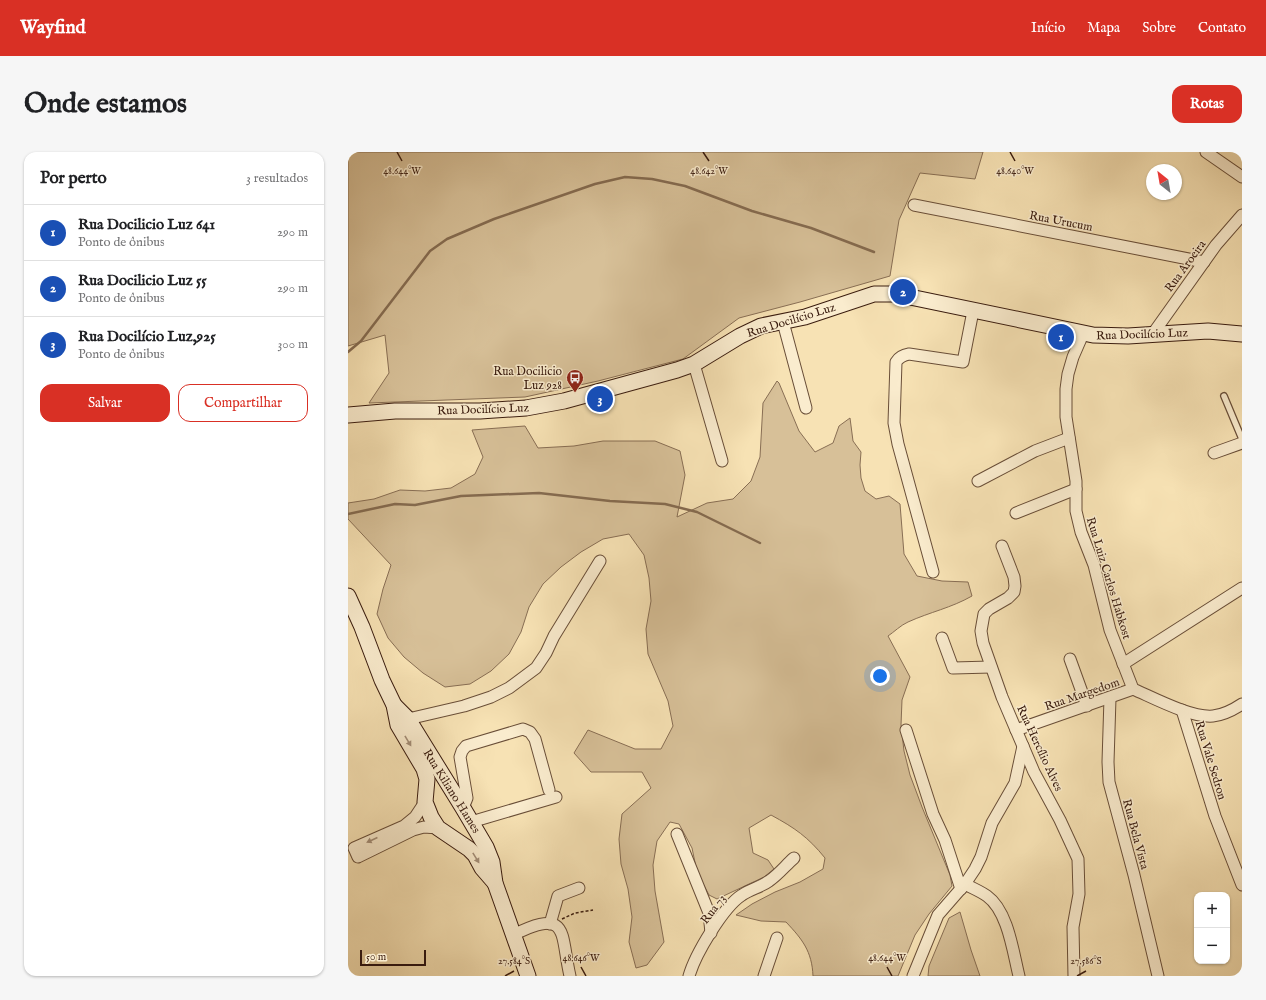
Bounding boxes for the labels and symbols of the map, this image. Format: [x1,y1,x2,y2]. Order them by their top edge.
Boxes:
north arrow [1146,164,1182,200]
text: 48.644°W [383,165,421,178]
text: 48.642°W [690,165,728,178]
text: 48.640°W [996,165,1034,178]
street label: Rua Urucum [1028,208,1094,235]
street label: Rua Aroeira [1162,237,1210,295]
pin: 2 [890,277,916,307]
street label: Rua Docilício Luz [745,300,838,341]
pin: 1 [1048,322,1074,352]
street label: Rua Docilício Luz [1096,325,1189,344]
place label: Rua Docilicio Luz 928 [493,364,563,393]
bus stop icon: Rua Docilicio Luz 928 [565,368,585,393]
pin: 3 [587,384,613,414]
street label: Rua Docilício Luz [437,400,530,419]
street label: Rua Luiz Carlos Habkost [1083,515,1134,641]
your location [870,666,890,686]
street label: Rua Margedom [1043,675,1122,714]
street label: Rua Hercílio Alves [1013,703,1066,794]
street label: Rua Vale Sedron [1191,719,1230,802]
one-way arrow [405,735,412,747]
street label: Rua Kiliano Hames [420,746,484,836]
street label: Rua Bela Vista [1119,797,1152,872]
one-way arrow [367,837,378,843]
one-way arrow [472,853,480,863]
street label: Rua 73 [697,892,729,927]
scale bar [360,948,426,967]
text: 48.646°W [562,952,600,965]
text: 48.644°W [868,952,906,965]
text: 27.584°S [498,955,530,968]
text: 27.586°S [1070,955,1102,968]

